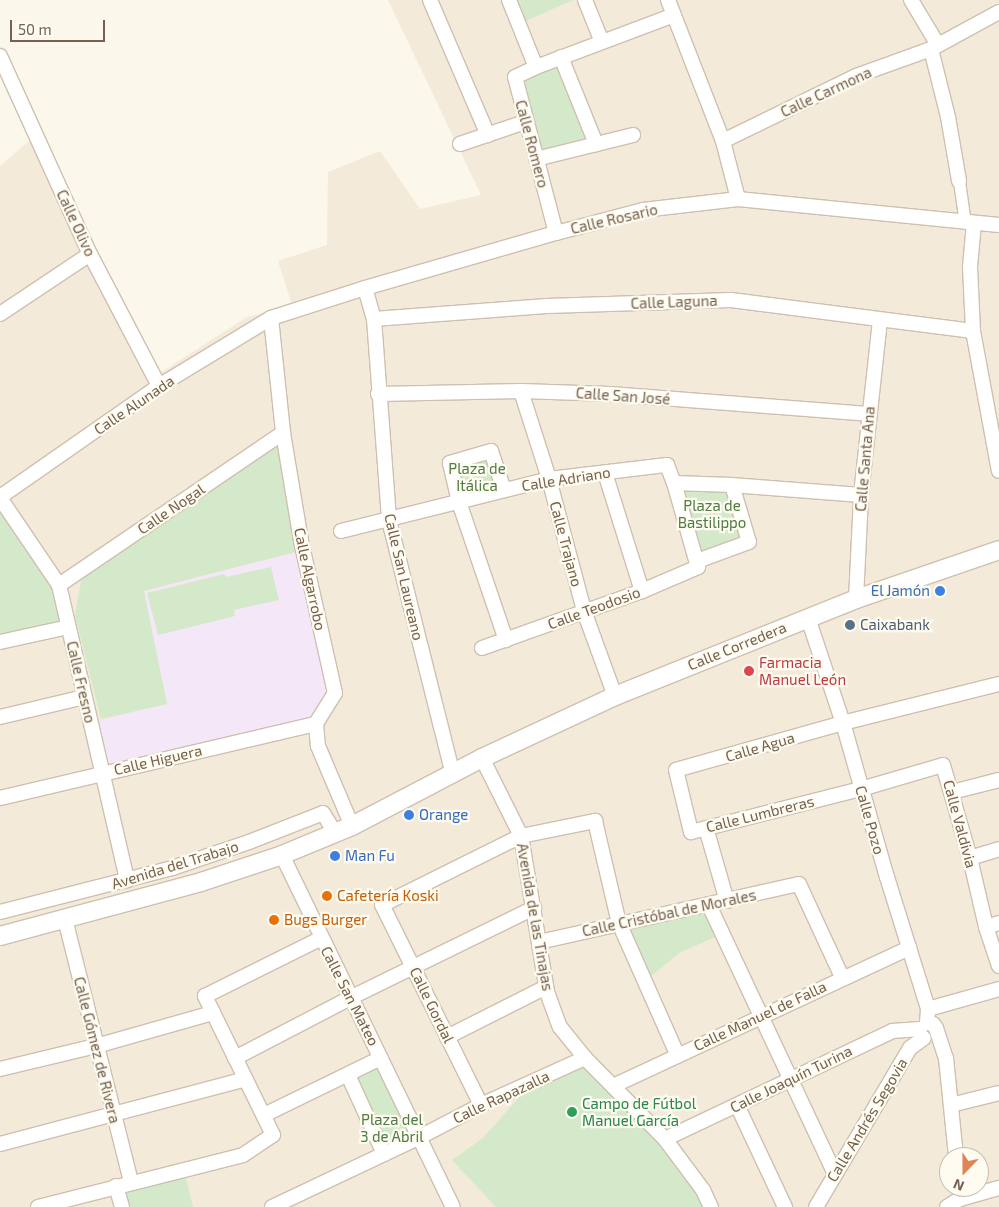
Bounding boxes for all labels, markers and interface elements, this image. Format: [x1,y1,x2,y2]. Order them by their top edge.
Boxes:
scale bar [12,10,108,42]
text: 50 m [18,20,52,38]
street label: Calle Carmona [778,63,874,121]
street label: Calle Romero [512,98,552,190]
street label: Calle Olivo [53,187,99,259]
street label: Calle Rosario [569,200,659,238]
street label: Calle Laguna [630,291,718,313]
street label: Calle Alunada [90,371,178,439]
street label: Calle San José [575,384,671,408]
street label: Calle Santa Ana [851,405,879,513]
park label: Plaza de Itálica [448,459,506,494]
street label: Calle Adriano [520,463,612,495]
street label: Calle Nogal [134,480,208,538]
park label: Plaza de Bastilippo [678,496,746,531]
street label: Calle Trajano [546,499,586,589]
street label: Calle San Laureano [381,512,427,642]
street label: Calle Algarrobo [290,526,330,632]
place label: El Jamón [870,582,930,600]
street label: Calle Teodosio [545,583,643,633]
marker: El Jamón [934,585,946,597]
place label: Caixabank [860,616,930,634]
street label: Calle Corredera [685,618,789,674]
marker: Caixabank [844,619,856,631]
street label: Calle Fresno [63,639,99,725]
place label: Farmacia Manuel León [759,653,846,688]
marker: Farmacia Manuel León [743,665,755,677]
street label: Calle Agua [723,728,797,766]
street label: Calle Higuera [112,741,204,779]
street label: Calle Valdivia [940,778,980,870]
street label: Calle Pozo [852,784,888,856]
street label: Calle Lumbreras [704,792,816,836]
place label: Orange [419,806,468,824]
marker: Orange [403,809,415,821]
street label: Avenida del Trabajo [109,837,241,893]
street label: Avenida de las Tinajas [513,841,557,993]
place label: Man Fu [345,847,395,865]
marker: Man Fu [329,850,341,862]
street label: Calle Cristóbal de Morales [580,886,758,940]
place label: Cafetería Koski [337,887,439,905]
marker: Cafetería Koski [321,890,333,902]
place label: Bugs Burger [284,911,367,929]
marker: Bugs Burger [268,914,280,926]
street label: Calle San Mateo [317,943,383,1049]
street label: Calle Gordal [406,964,458,1046]
street label: Calle Gómez de Rivera [70,975,124,1125]
street label: Calle Manuel de Falla [691,977,829,1055]
street label: Calle Joaquín Turina [727,1041,855,1117]
street label: Calle Andrés Segovia [823,1055,911,1185]
street label: Calle Rapazalla [450,1067,552,1127]
place label: Campo de Fútbol Manuel García [582,1094,696,1129]
marker: Campo de Fútbol Manuel García [566,1106,578,1118]
park label: Plaza del 3 de Abril [360,1110,424,1145]
north arrow [939,1147,989,1197]
text: N [951,1176,966,1195]

